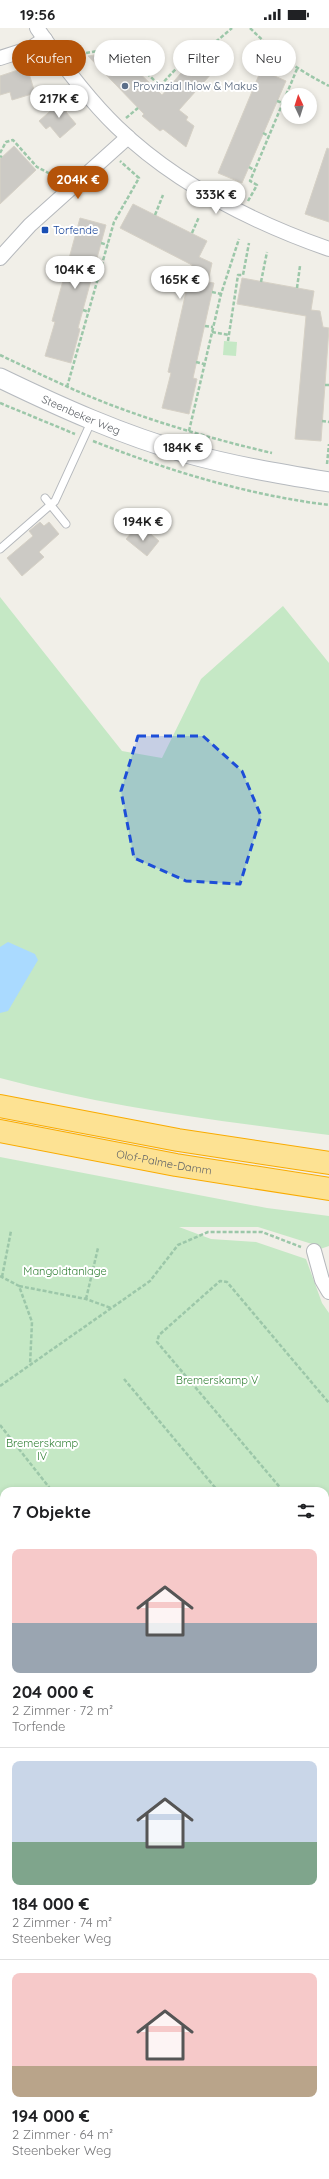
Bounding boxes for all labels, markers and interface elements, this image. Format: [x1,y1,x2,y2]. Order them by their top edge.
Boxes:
text: 19:56 [20,5,55,24]
chip: Kaufen [12,40,86,76]
chip: Mieten [94,40,165,76]
chip: Filter [173,40,234,76]
chip: Neu [242,40,296,76]
place label: Provinzial Ihlow & Makus [133,79,257,93]
marker: Provinzial Ihlow & Makus [120,81,130,91]
pin: 217K € [26,85,92,119]
north arrow [281,88,317,124]
map controls [281,88,317,124]
text: 217K € [39,90,79,106]
pin: 204K € [45,166,111,200]
text: 204K € [56,171,100,187]
pin: 333K € [183,181,249,215]
text: 333K € [195,186,237,202]
place label: Torfende [53,223,98,237]
marker: Torfende [40,225,50,235]
pin: 104K € [42,256,108,290]
text: 104K € [55,261,96,277]
pin: 165K € [147,266,213,300]
text: 165K € [160,271,200,287]
street label: Steenbeker Weg [39,392,122,437]
pin: 184K € [150,434,216,468]
text: 184K € [163,439,203,455]
pin: 194K € [110,508,176,542]
text: 194K € [123,513,163,529]
street label: Olof-Palme-Damm [115,1147,213,1178]
park label: Mangoldtanlage [23,1264,107,1278]
park label: Bremerskamp V [176,1373,258,1387]
park label: Bremerskamp IV [6,1436,78,1463]
icon: filters [295,1500,317,1522]
text: 7 Objekte [12,1501,91,1522]
icon: home [129,1575,201,1647]
text: 204 000 € [12,1681,94,1702]
text: 2 Zimmer · 72 m² [12,1702,113,1718]
text: Torfende [12,1718,65,1734]
icon: home [129,1787,201,1859]
text: 184 000 € [12,1893,89,1914]
text: 2 Zimmer · 74 m² [12,1914,112,1930]
text: Steenbeker Weg [12,1930,111,1946]
icon: home [129,1999,201,2071]
text: 194 000 € [12,2105,90,2126]
text: 2 Zimmer · 64 m² [12,2126,113,2142]
text: Steenbeker Weg [12,2142,111,2158]

